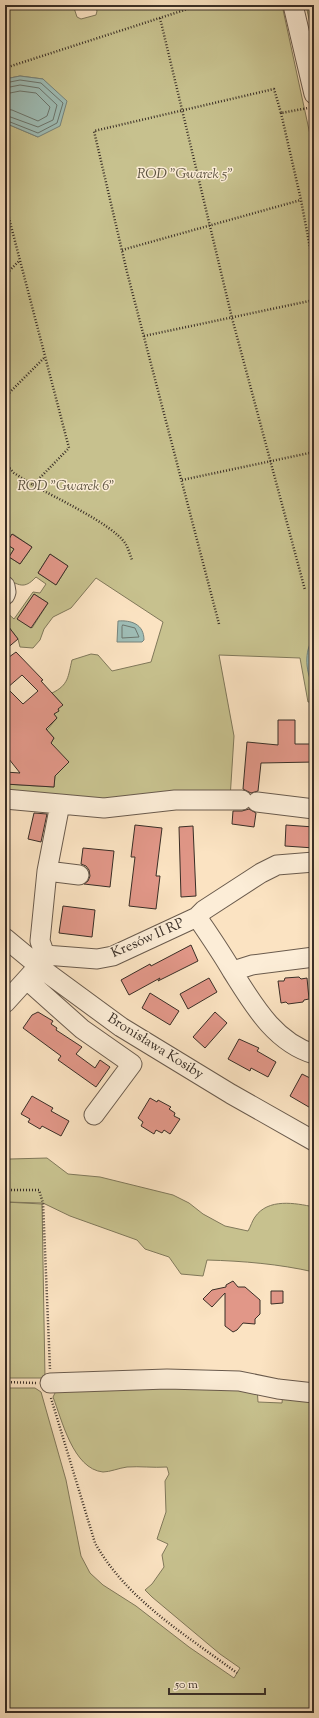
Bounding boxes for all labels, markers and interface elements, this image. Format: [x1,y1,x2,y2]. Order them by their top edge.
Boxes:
park label: ROD "Gwarek 5" [137,165,233,185]
park label: ROD "Gwarek 6" [17,477,115,497]
street label: Kresów II RP [108,914,188,964]
street label: Bronisława Kosiby [103,1009,207,1085]
scale bar [169,1670,265,1696]
text: 50 m [174,1676,198,1694]

